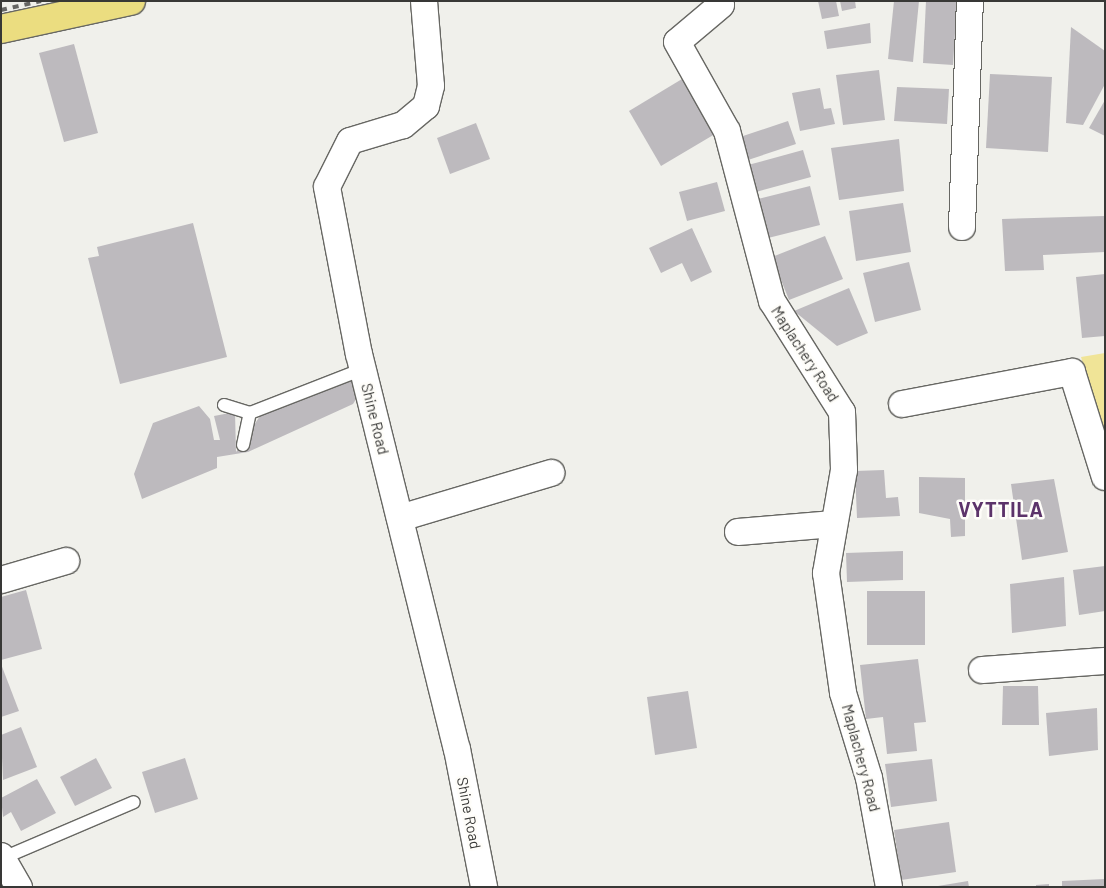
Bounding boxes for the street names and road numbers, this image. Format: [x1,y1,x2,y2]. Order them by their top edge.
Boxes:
street label: Maplachery Road [767,303,843,405]
street label: Shine Road [357,381,393,457]
street label: Maplachery Road [838,702,884,814]
street label: Shine Road [453,776,485,850]

